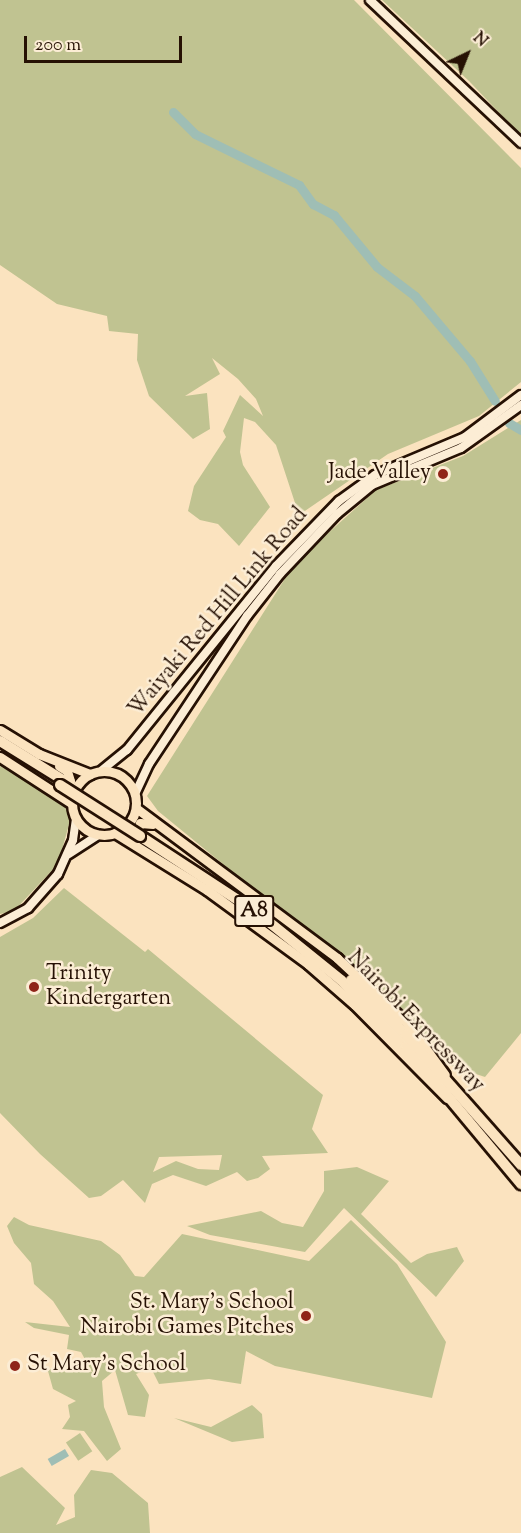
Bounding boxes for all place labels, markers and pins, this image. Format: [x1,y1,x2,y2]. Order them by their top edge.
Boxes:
place label: Jade Valley [328,461,431,487]
marker: Jade Valley [436,467,450,481]
place label: Trinity Kindergarten [46,961,171,1012]
marker: Trinity Kindergarten [27,980,41,994]
place label: St. Mary's School Nairobi Games Pitches [80,1290,294,1342]
marker: St. Mary's School Nairobi Games Pitches [299,1309,313,1323]
place label: St Mary's School [27,1353,186,1379]
marker: St Mary's School [8,1359,22,1373]

